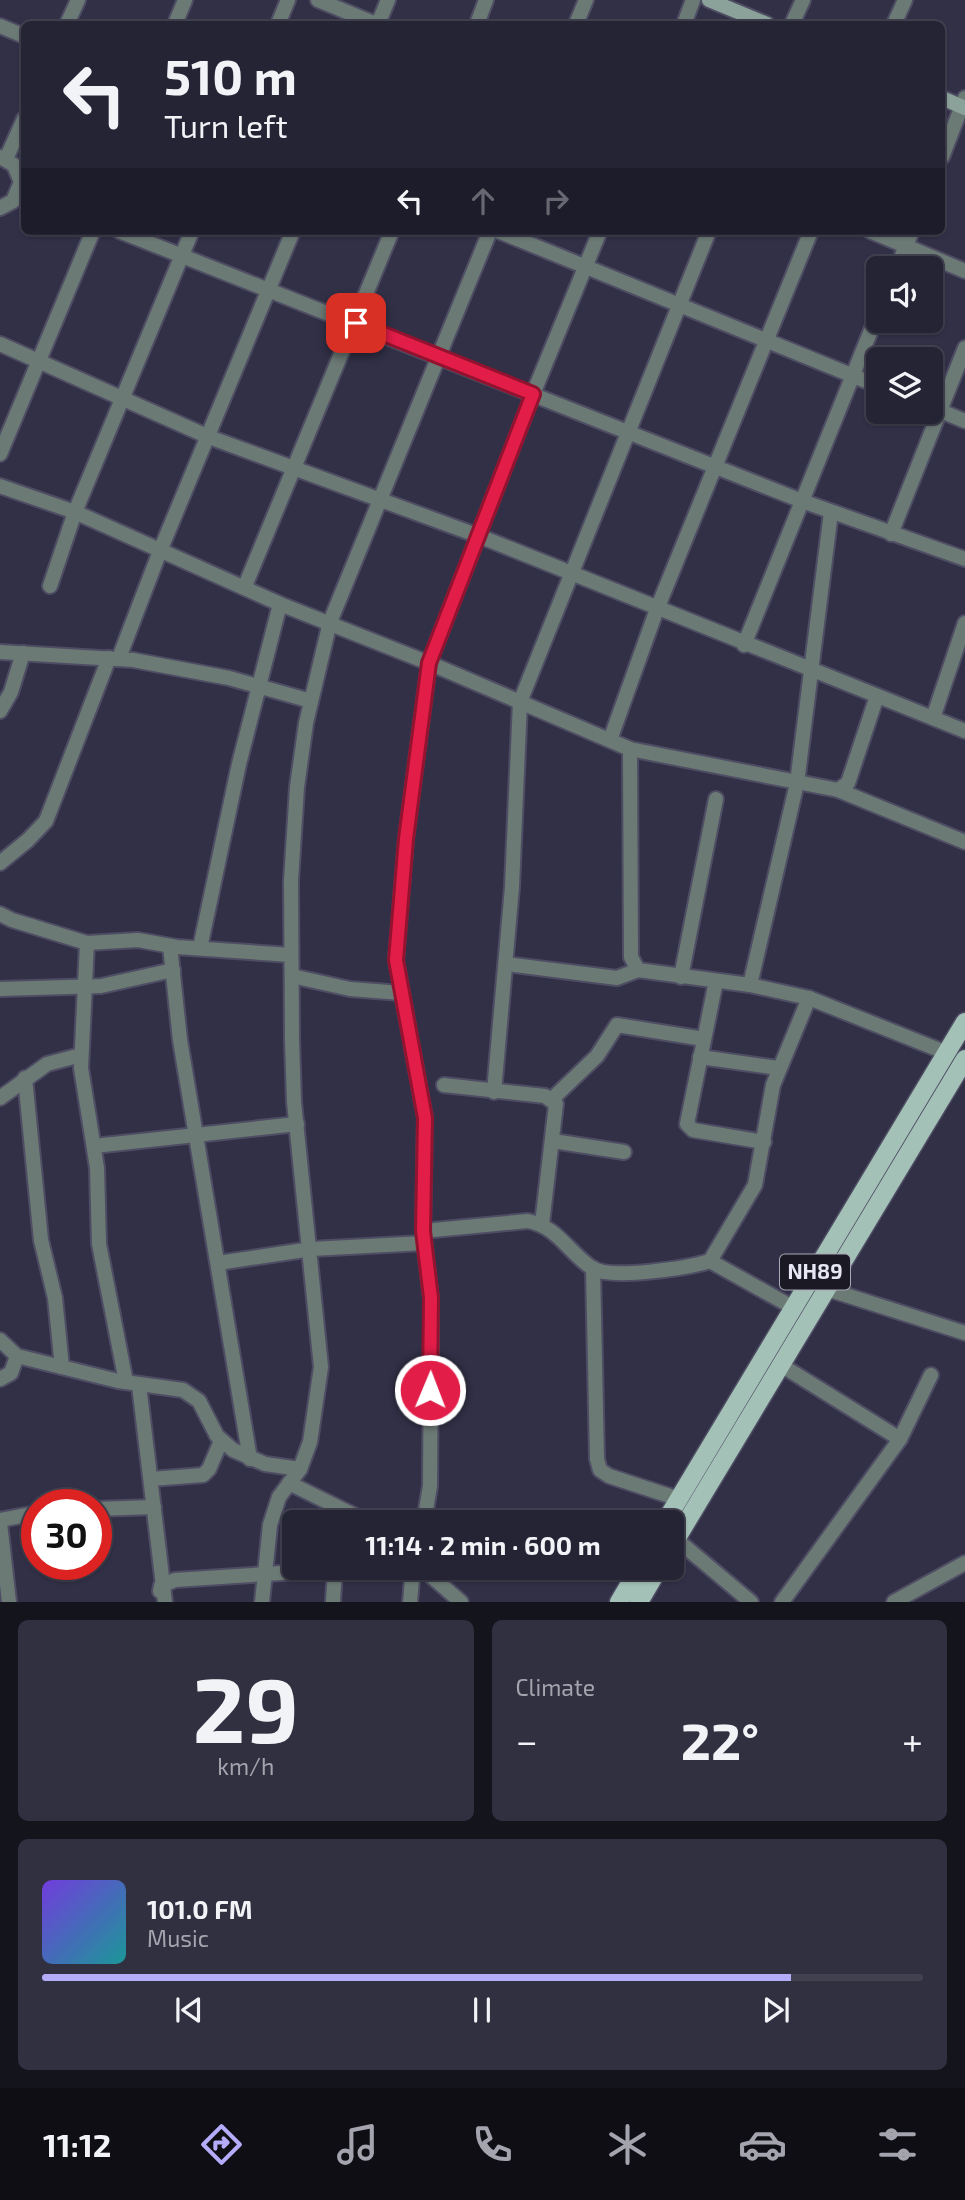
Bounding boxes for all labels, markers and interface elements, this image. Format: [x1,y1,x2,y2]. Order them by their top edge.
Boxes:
text: 510 m [164,46,297,105]
icon: left [49,49,140,140]
text: Turn left [164,106,288,144]
icon: left [391,182,429,220]
icon: ahead [464,182,502,220]
icon: right [537,182,575,220]
map controls [866,256,943,424]
button: sound [866,256,943,333]
pin [326,293,386,353]
icon: arrive [337,304,375,342]
button: layers [866,347,943,424]
road number: NH89 [780,1254,850,1290]
position arrow [393,1353,467,1427]
speed limit sign: 30 [21,1489,112,1580]
text: 11:14 · 2 min · 600 m [365,1529,601,1560]
text: 29 [192,1652,299,1761]
text: Climate [516,1673,595,1701]
text: 22° [681,1708,759,1770]
text: − [516,1717,538,1763]
text: + [902,1717,923,1763]
text: km/h [217,1752,274,1780]
text: 101.0 FM [147,1893,253,1924]
text: Music [147,1924,209,1952]
icon: previous [170,1991,208,2029]
icon: pause [463,1991,501,2029]
icon: next [757,1991,795,2029]
icon: directions [197,2120,246,2169]
icon: music [333,2120,382,2169]
icon: phone [468,2120,517,2169]
icon: climate [603,2120,652,2169]
icon: car [738,2120,787,2169]
icon: filters [873,2120,922,2169]
text: 11:12 [43,2125,111,2163]

